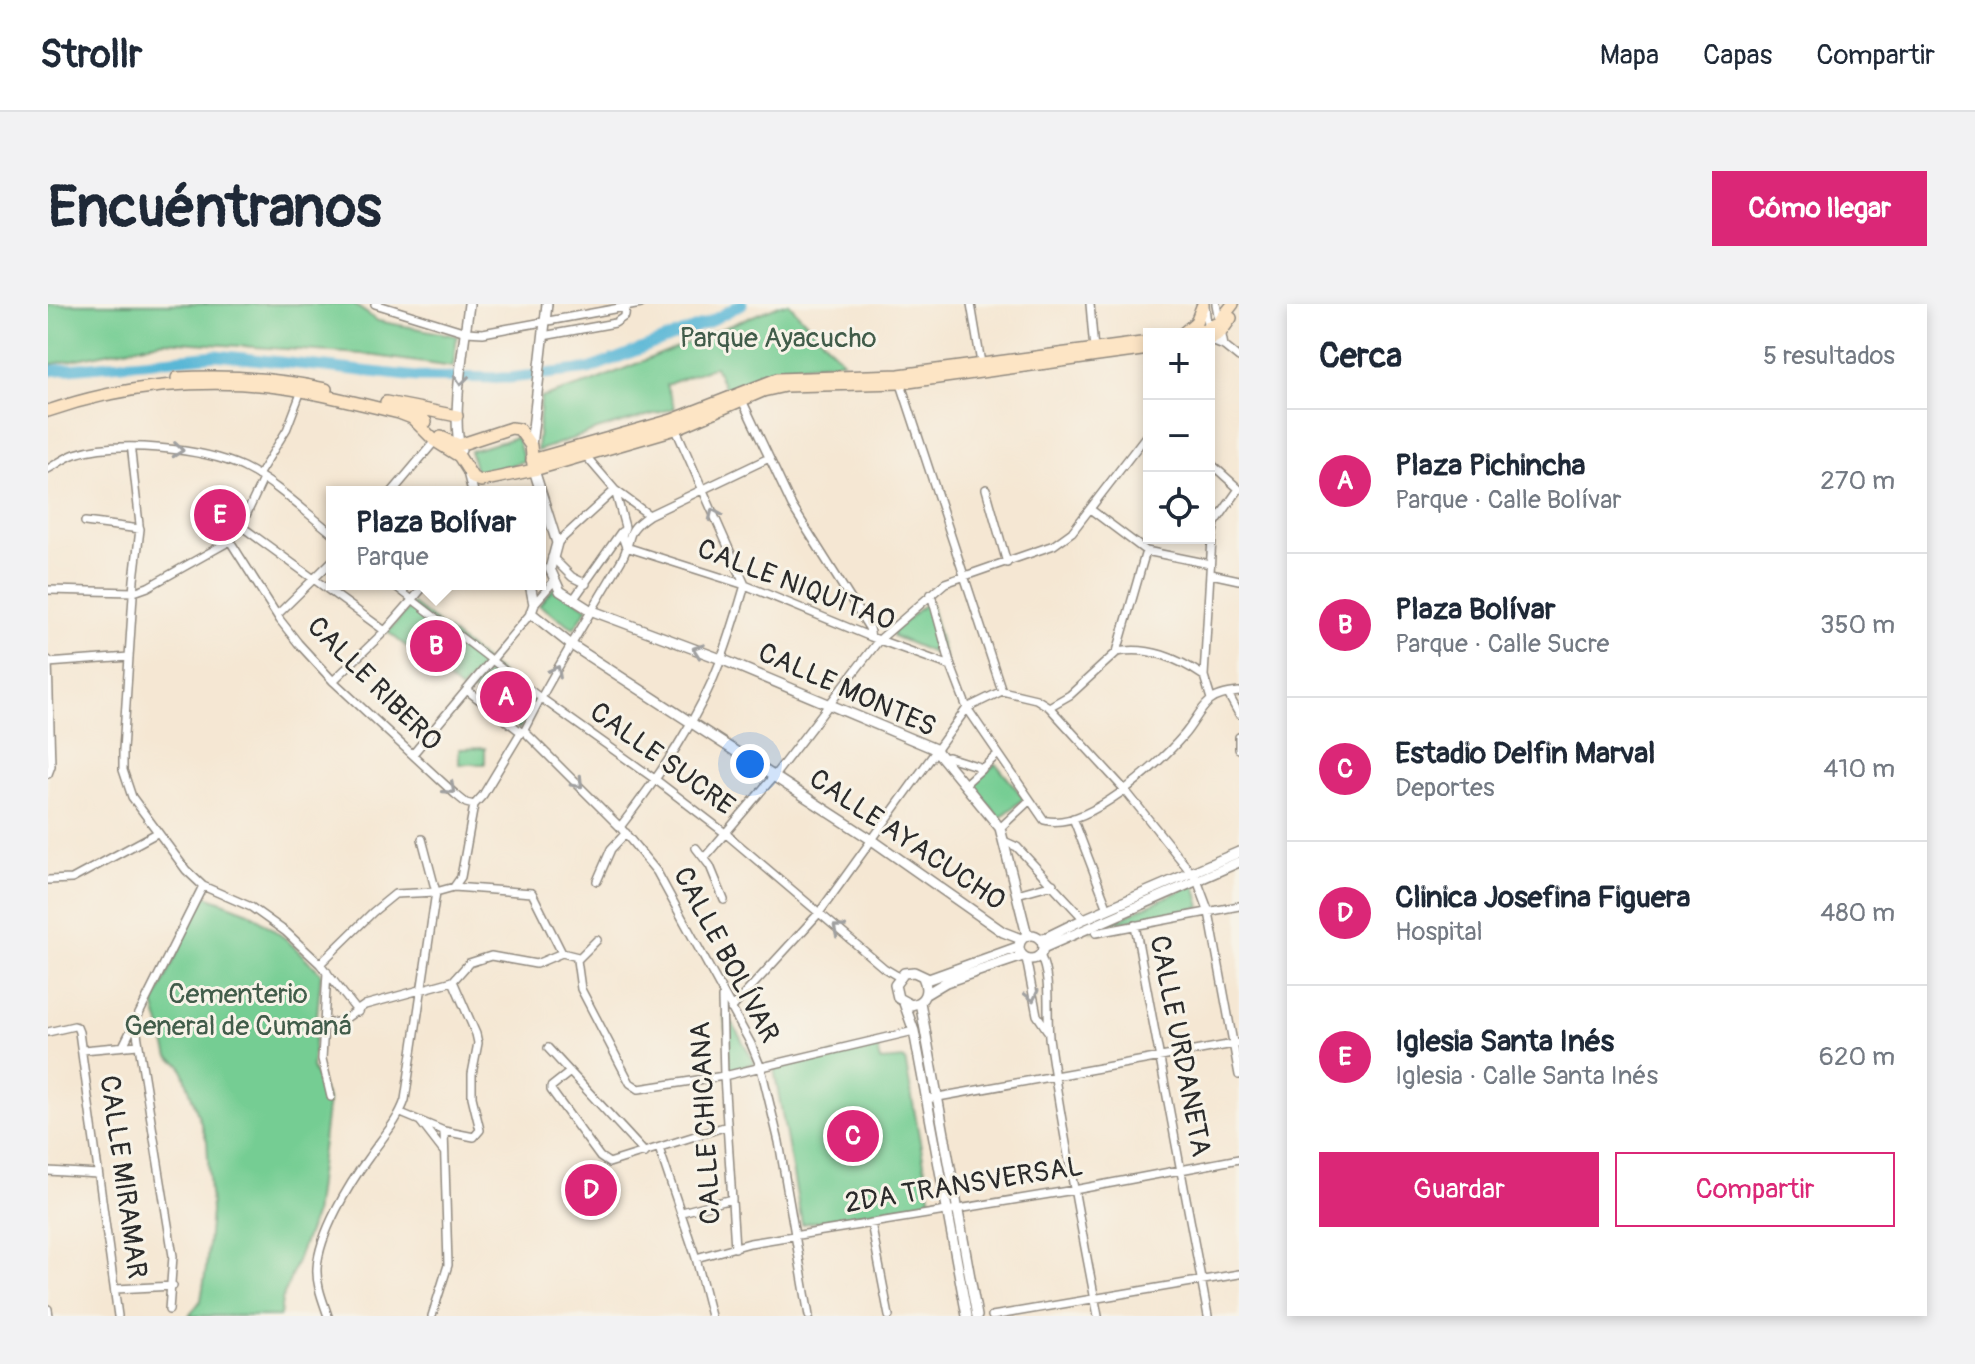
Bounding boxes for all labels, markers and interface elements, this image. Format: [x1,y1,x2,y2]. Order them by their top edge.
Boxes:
text: Strollr [40,31,142,79]
text: Mapa [1600,38,1659,73]
text: Capas [1703,38,1772,73]
text: Compartir [1816,38,1935,73]
button: Cómo llegar [1712,171,1927,246]
text: Encuéntranos [48,174,381,243]
park label: Parque Ayacucho [679,321,877,356]
map controls [1143,328,1215,544]
button: + [1143,328,1215,400]
text: Cerca [1319,335,1402,378]
text: 5 resultados [1763,340,1895,372]
one-way arrow [452,374,469,387]
button: − [1143,400,1215,472]
one-way arrow [172,441,185,458]
text: Plaza Pichincha [1395,447,1586,484]
text: A [1337,465,1353,497]
text: 270 m [1820,465,1895,497]
button: locate [1143,472,1215,544]
text: Parque · Calle Bolívar [1395,484,1622,516]
pin: E [194,485,246,545]
popup [326,486,546,590]
text: Plaza Bolívar [356,504,516,541]
one-way arrow [707,508,723,522]
street label: CALLE NIQUITAO [692,531,900,639]
text: Parque [356,541,428,573]
text: Plaza Bolívar [1395,591,1556,628]
text: B [1338,609,1352,641]
text: 350 m [1820,609,1895,641]
street label: CALLE RIBERO [300,610,448,758]
pin: B [410,616,462,676]
text: Parque · Calle Sucre [1395,628,1609,660]
street label: CALLE MONTES [753,635,941,745]
one-way arrow [691,643,705,660]
one-way arrow [546,665,561,680]
pin: A [480,667,532,727]
street label: CALLE SUCRE [583,695,741,823]
text: Estadio Delfin Marval [1395,735,1655,772]
your location [730,744,770,784]
text: C [1337,753,1353,785]
text: 410 m [1823,753,1895,785]
street label: CALLE AYACUCHO [802,761,1012,919]
text: Deportes [1395,772,1495,804]
one-way arrow [569,774,583,788]
one-way arrow [441,779,456,794]
street label: CALLE BOLÍVAR [665,861,787,1049]
text: Clinica Josefina Figuera [1395,879,1690,916]
text: D [1337,897,1353,929]
text: 480 m [1820,897,1895,929]
text: Hospital [1395,916,1483,948]
one-way arrow [832,924,847,939]
street label: CALLE URDANETA [1141,932,1219,1160]
park label: Cementerio General de Cumaná [124,977,352,1044]
one-way arrow [1023,988,1040,1002]
street label: CALLE CHICANA [683,1021,729,1225]
text: Iglesia Santa Inés [1395,1023,1614,1060]
text: E [1338,1041,1352,1073]
text: 620 m [1819,1041,1895,1073]
text: Iglesia · Calle Santa Inés [1395,1060,1658,1092]
street label: CALLE MIRAMAR [91,1073,155,1281]
pin: C [827,1106,879,1166]
street label: 2DA TRANSVERSAL [843,1149,1085,1221]
button: Guardar [1319,1152,1599,1227]
button: Compartir [1615,1152,1895,1227]
pin: D [565,1160,617,1220]

